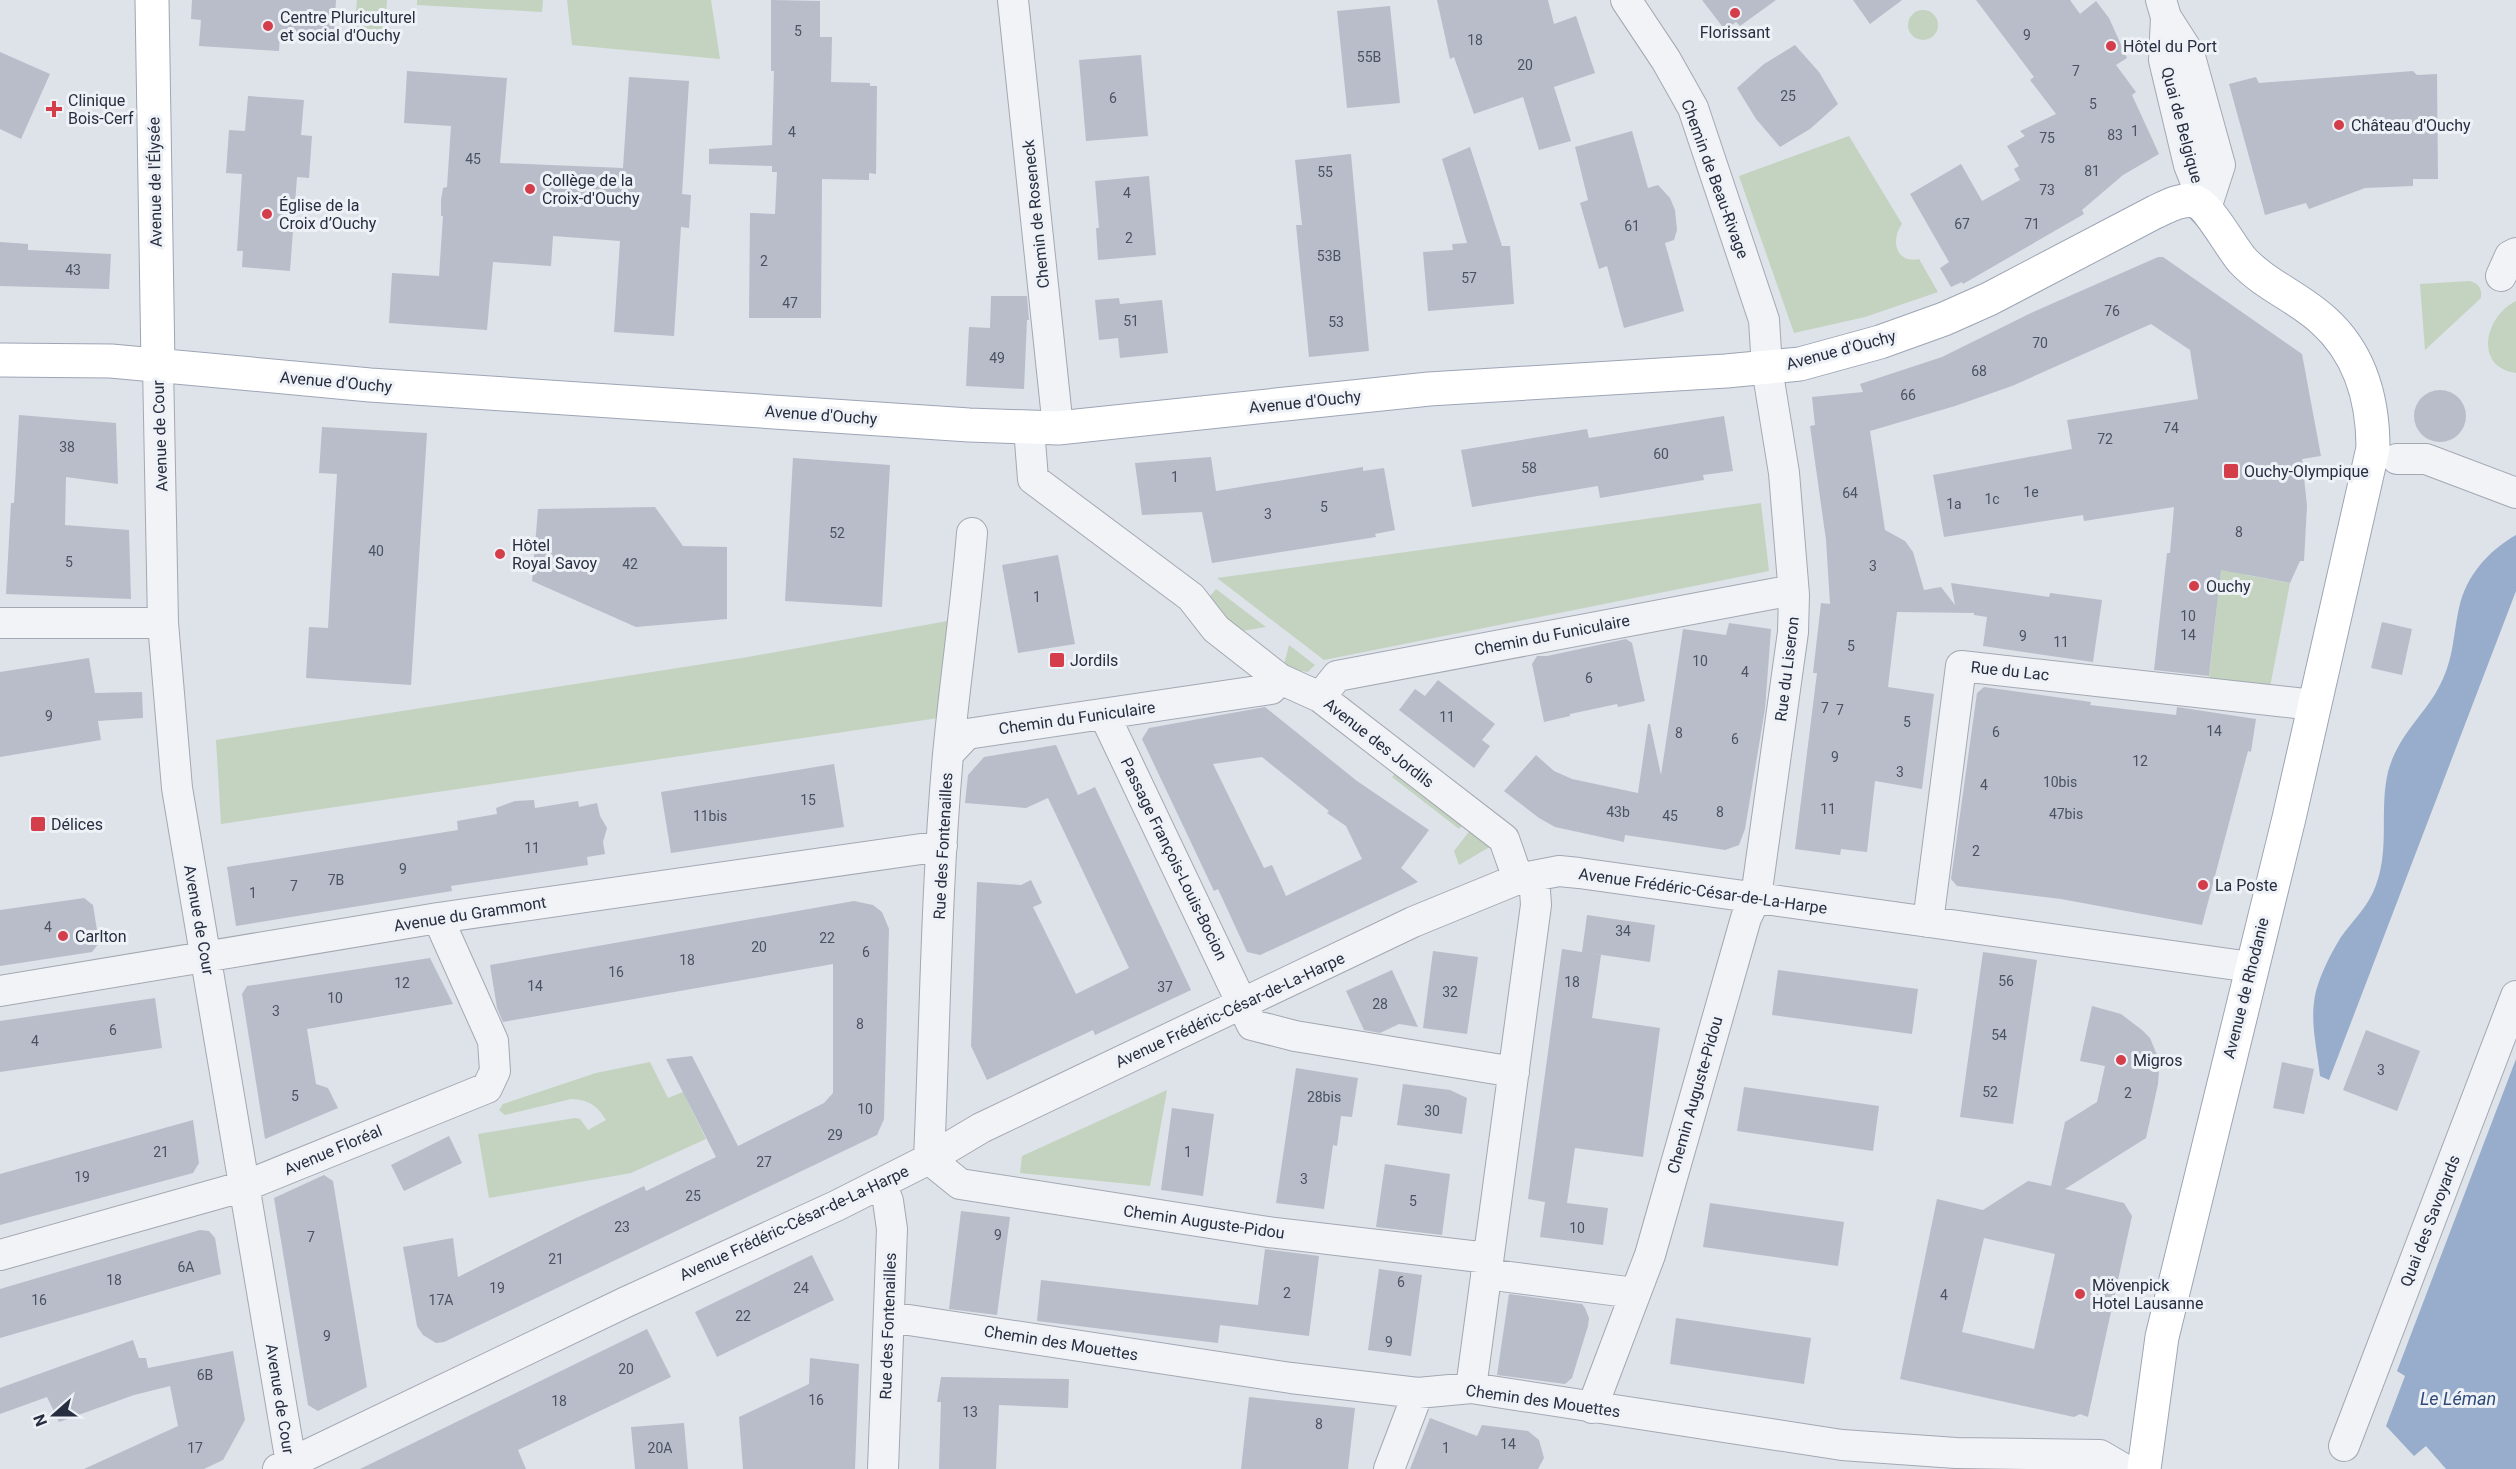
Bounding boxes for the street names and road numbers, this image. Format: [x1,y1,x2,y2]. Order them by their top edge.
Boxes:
street label: Quai de Belgique [2157,65,2207,185]
street label: Chemin de Beau-Rivage [1677,97,1753,261]
street label: Avenue de l'Élysée [144,117,166,247]
street label: Chemin de Roseneck [1019,138,1053,289]
street label: Avenue d'Ouchy [1784,326,1898,374]
street label: Avenue d'Ouchy [279,368,393,396]
street label: Avenue de Cour [149,379,171,492]
street label: Avenue d'Ouchy [1248,387,1362,417]
street label: Avenue d'Ouchy [764,402,878,428]
street label: Chemin du Funiculaire [1473,611,1631,659]
street label: Rue du Liseron [1771,616,1803,722]
street label: Rue du Lac [1970,657,2050,685]
street label: Avenue des Jordils [1320,694,1438,792]
street label: Chemin du Funiculaire [997,698,1157,738]
street label: Passage François-Louis-Bocion [1117,755,1231,963]
street label: Rue des Fontenailles [930,772,956,920]
street label: Avenue de Cour [180,863,218,977]
street label: Avenue Frédéric-César-de-La-Harpe [1578,864,1828,918]
street label: Avenue du Grammont [392,893,548,935]
street label: Avenue de Rhodanie [2219,916,2273,1060]
street label: Avenue Frédéric-César-de-La-Harpe [1112,948,1348,1072]
street label: Chemin Auguste-Pidou [1663,1014,1727,1176]
street label: Avenue Floréal [281,1121,385,1179]
street label: Quai des Savoyards [2396,1152,2464,1290]
street label: Avenue Frédéric-César-de-La-Harpe [676,1161,912,1285]
street label: Chemin Auguste-Pidou [1122,1201,1286,1243]
street label: Rue des Fontenailles [876,1252,900,1400]
street label: Chemin des Mouettes [983,1321,1139,1365]
street label: Avenue de Cour [262,1342,298,1456]
street label: Chemin des Mouettes [1465,1381,1621,1421]

